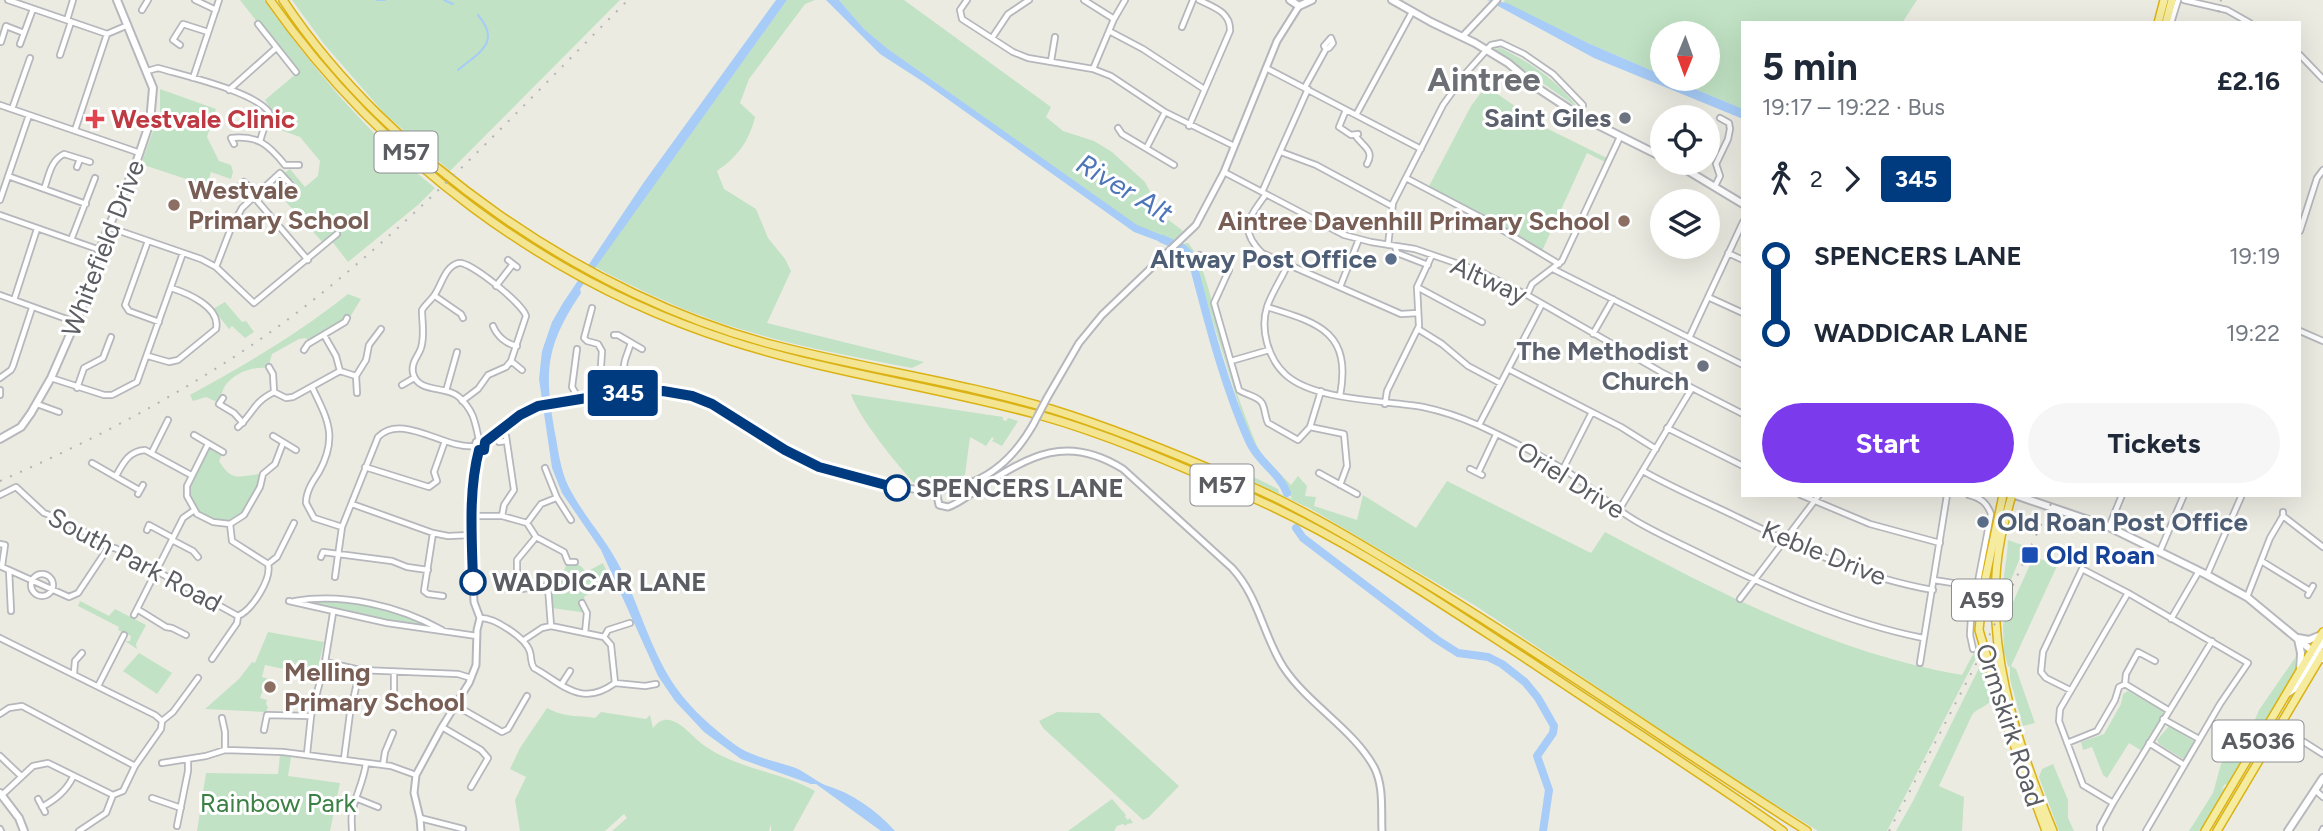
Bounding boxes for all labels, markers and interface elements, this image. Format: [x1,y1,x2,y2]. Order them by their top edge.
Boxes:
north arrow [1650,21,1720,91]
map controls [1650,21,1720,259]
text: 5 min [1762,44,1858,90]
district label: Aintree [1427,60,1541,99]
text: £2.16 [2217,65,2280,97]
text: 19:17 – 19:22 · Bus [1762,93,1945,121]
place label: Saint Giles [1484,102,1611,134]
place label: Westvale Clinic [111,103,295,135]
button: locate [1650,105,1720,175]
marker: Westvale Clinic [85,109,105,129]
marker: Saint Giles [1617,110,1633,126]
road number: M57 [374,132,438,172]
water label: River Alt [1071,146,1179,230]
street label: Whitefield Drive [55,155,151,341]
icon: walk [1762,160,1800,198]
icon: forward [1833,160,1871,198]
text: 345 [1895,164,1937,193]
text: 2 [1810,165,1823,193]
place label: Westvale Primary School [188,174,369,236]
button: layers [1650,189,1720,259]
marker: Westvale Primary School [166,197,182,213]
place label: Aintree Davenhill Primary School [1218,205,1610,237]
marker: Aintree Davenhill Primary School [1616,213,1632,229]
text: SPENCERS LANE [1814,240,2022,272]
text: 19:19 [2229,242,2280,270]
place label: Altway Post Office [1150,243,1377,275]
street label: Altway [1446,249,1532,311]
marker: Altway Post Office [1383,251,1399,267]
text: WADDICAR LANE [1814,317,2029,349]
text: 19:22 [2226,319,2280,347]
place label: The Methodist Church [1516,335,1689,397]
marker: The Methodist Church [1695,358,1711,374]
line badge: 345 [583,370,663,416]
text: 345 [602,378,644,407]
button: Start [1762,403,2014,483]
button: Tickets [2028,403,2280,483]
street label: Oriel Drive [1511,434,1631,526]
road number: M57 [1190,464,1254,506]
place label: SPENCERS LANE [916,472,1124,504]
marker: SPENCERS LANE [884,475,910,501]
street label: South Park Road [43,501,227,619]
place label: Old Roan Post Office [1997,506,2248,538]
street label: Keble Drive [1757,514,1891,592]
marker: Old Roan Post Office [1975,514,1991,530]
place label: Old Roan [2046,539,2155,571]
marker: Old Roan [2020,545,2040,565]
place label: WADDICAR LANE [492,566,707,598]
marker: WADDICAR LANE [460,569,486,595]
road number: A59 [1952,580,2012,620]
street label: Ormskirk Road [1969,639,2051,811]
place label: Melling Primary School [284,656,465,718]
marker: Melling Primary School [262,679,278,695]
road number: A5036 [2212,720,2304,762]
park label: Rainbow Park [200,787,357,819]

